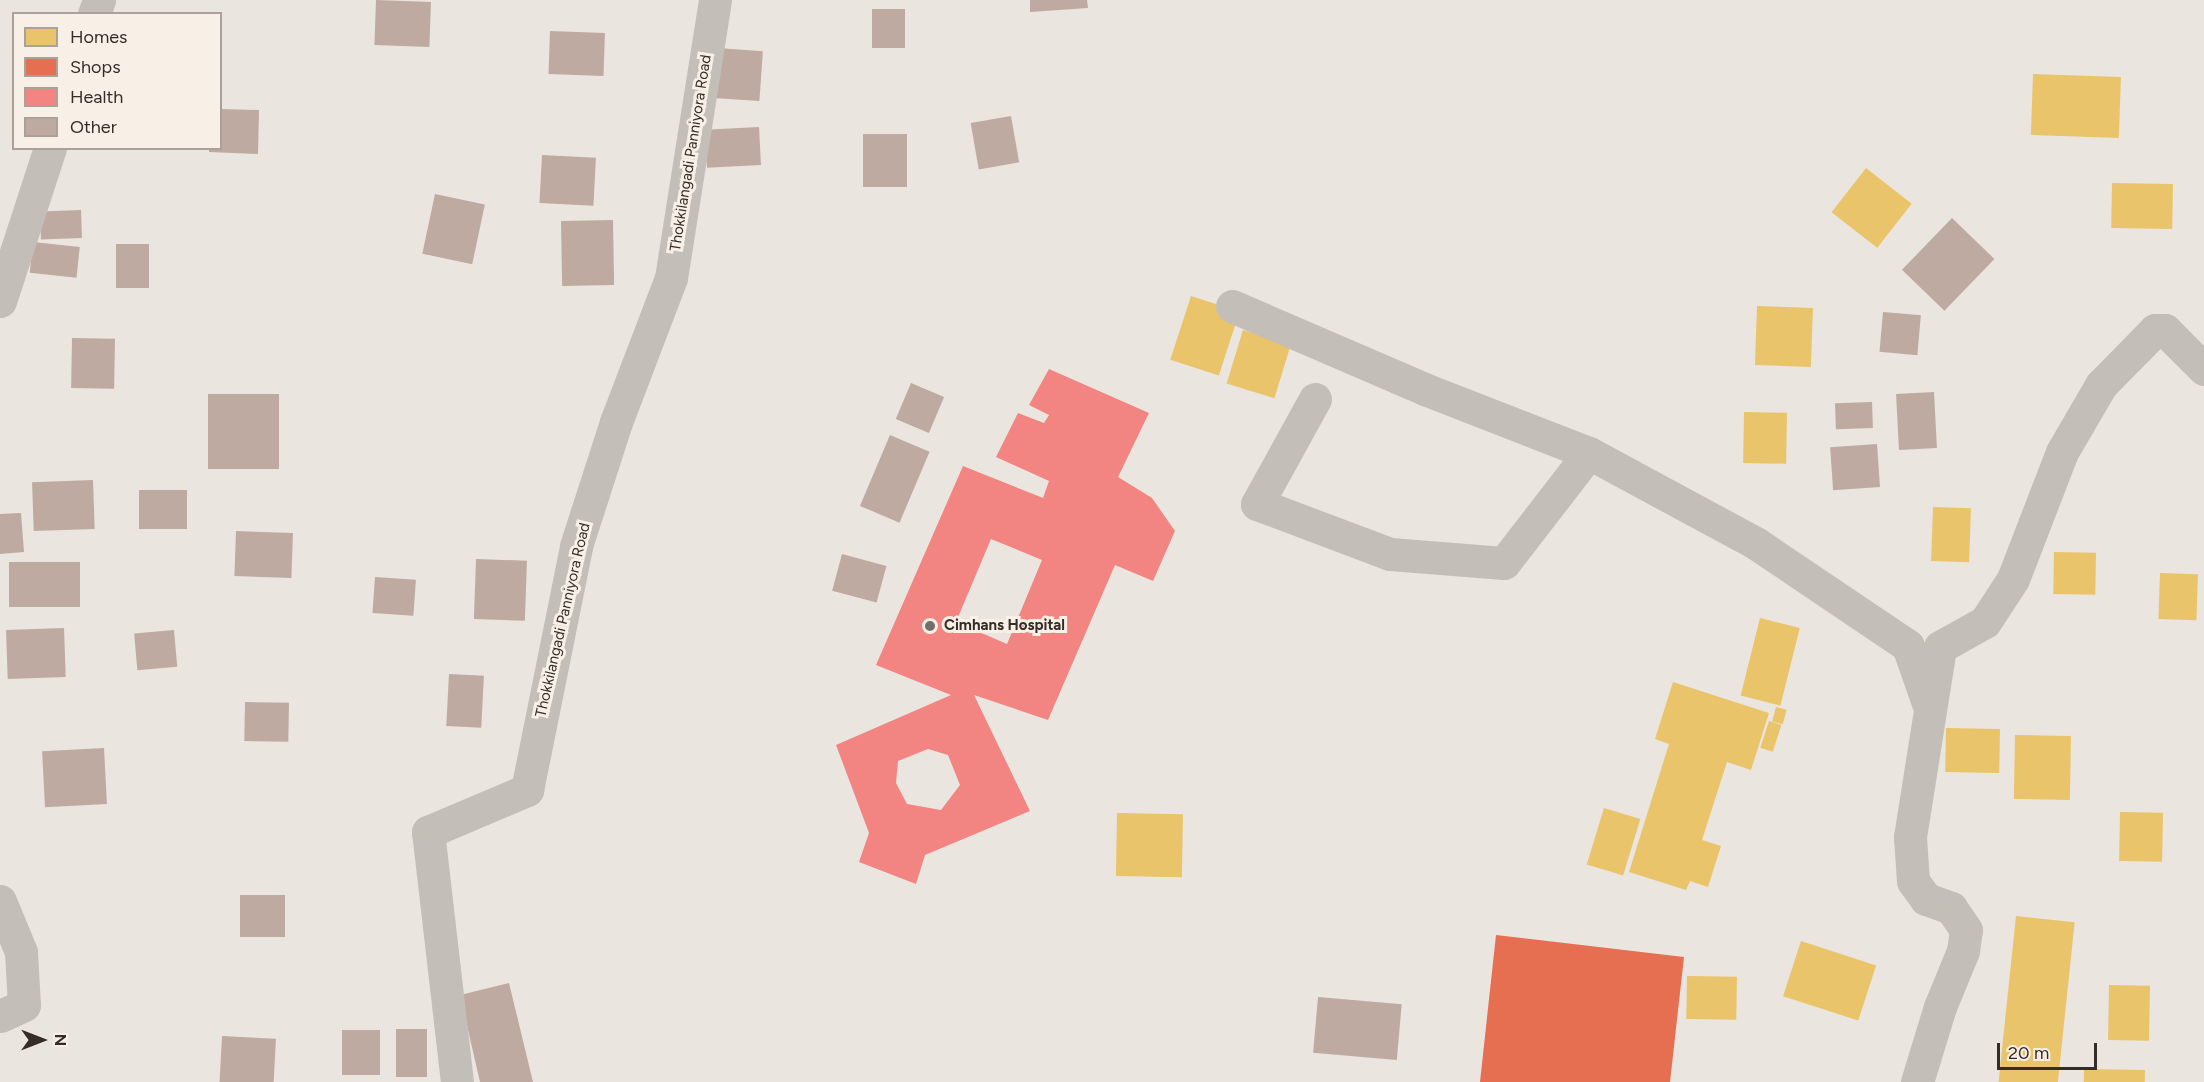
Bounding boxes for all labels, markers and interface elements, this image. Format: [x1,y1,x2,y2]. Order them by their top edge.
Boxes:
legend [12,12,222,150]
text: Homes [70,26,128,48]
street label: Thokkilangadi Panniyora Road [667,53,715,253]
text: Shops [70,56,121,78]
text: Health [70,86,123,108]
text: Other [70,116,117,138]
street label: Thokkilangadi Panniyora Road [532,521,594,719]
marker: Cimhans Hospital [921,617,939,635]
place label: Cimhans Hospital [944,617,1065,635]
north arrow [12,1010,72,1070]
scale bar [2000,1031,2100,1069]
text: N [51,1034,70,1046]
text: 20 m [2008,1042,2049,1064]

